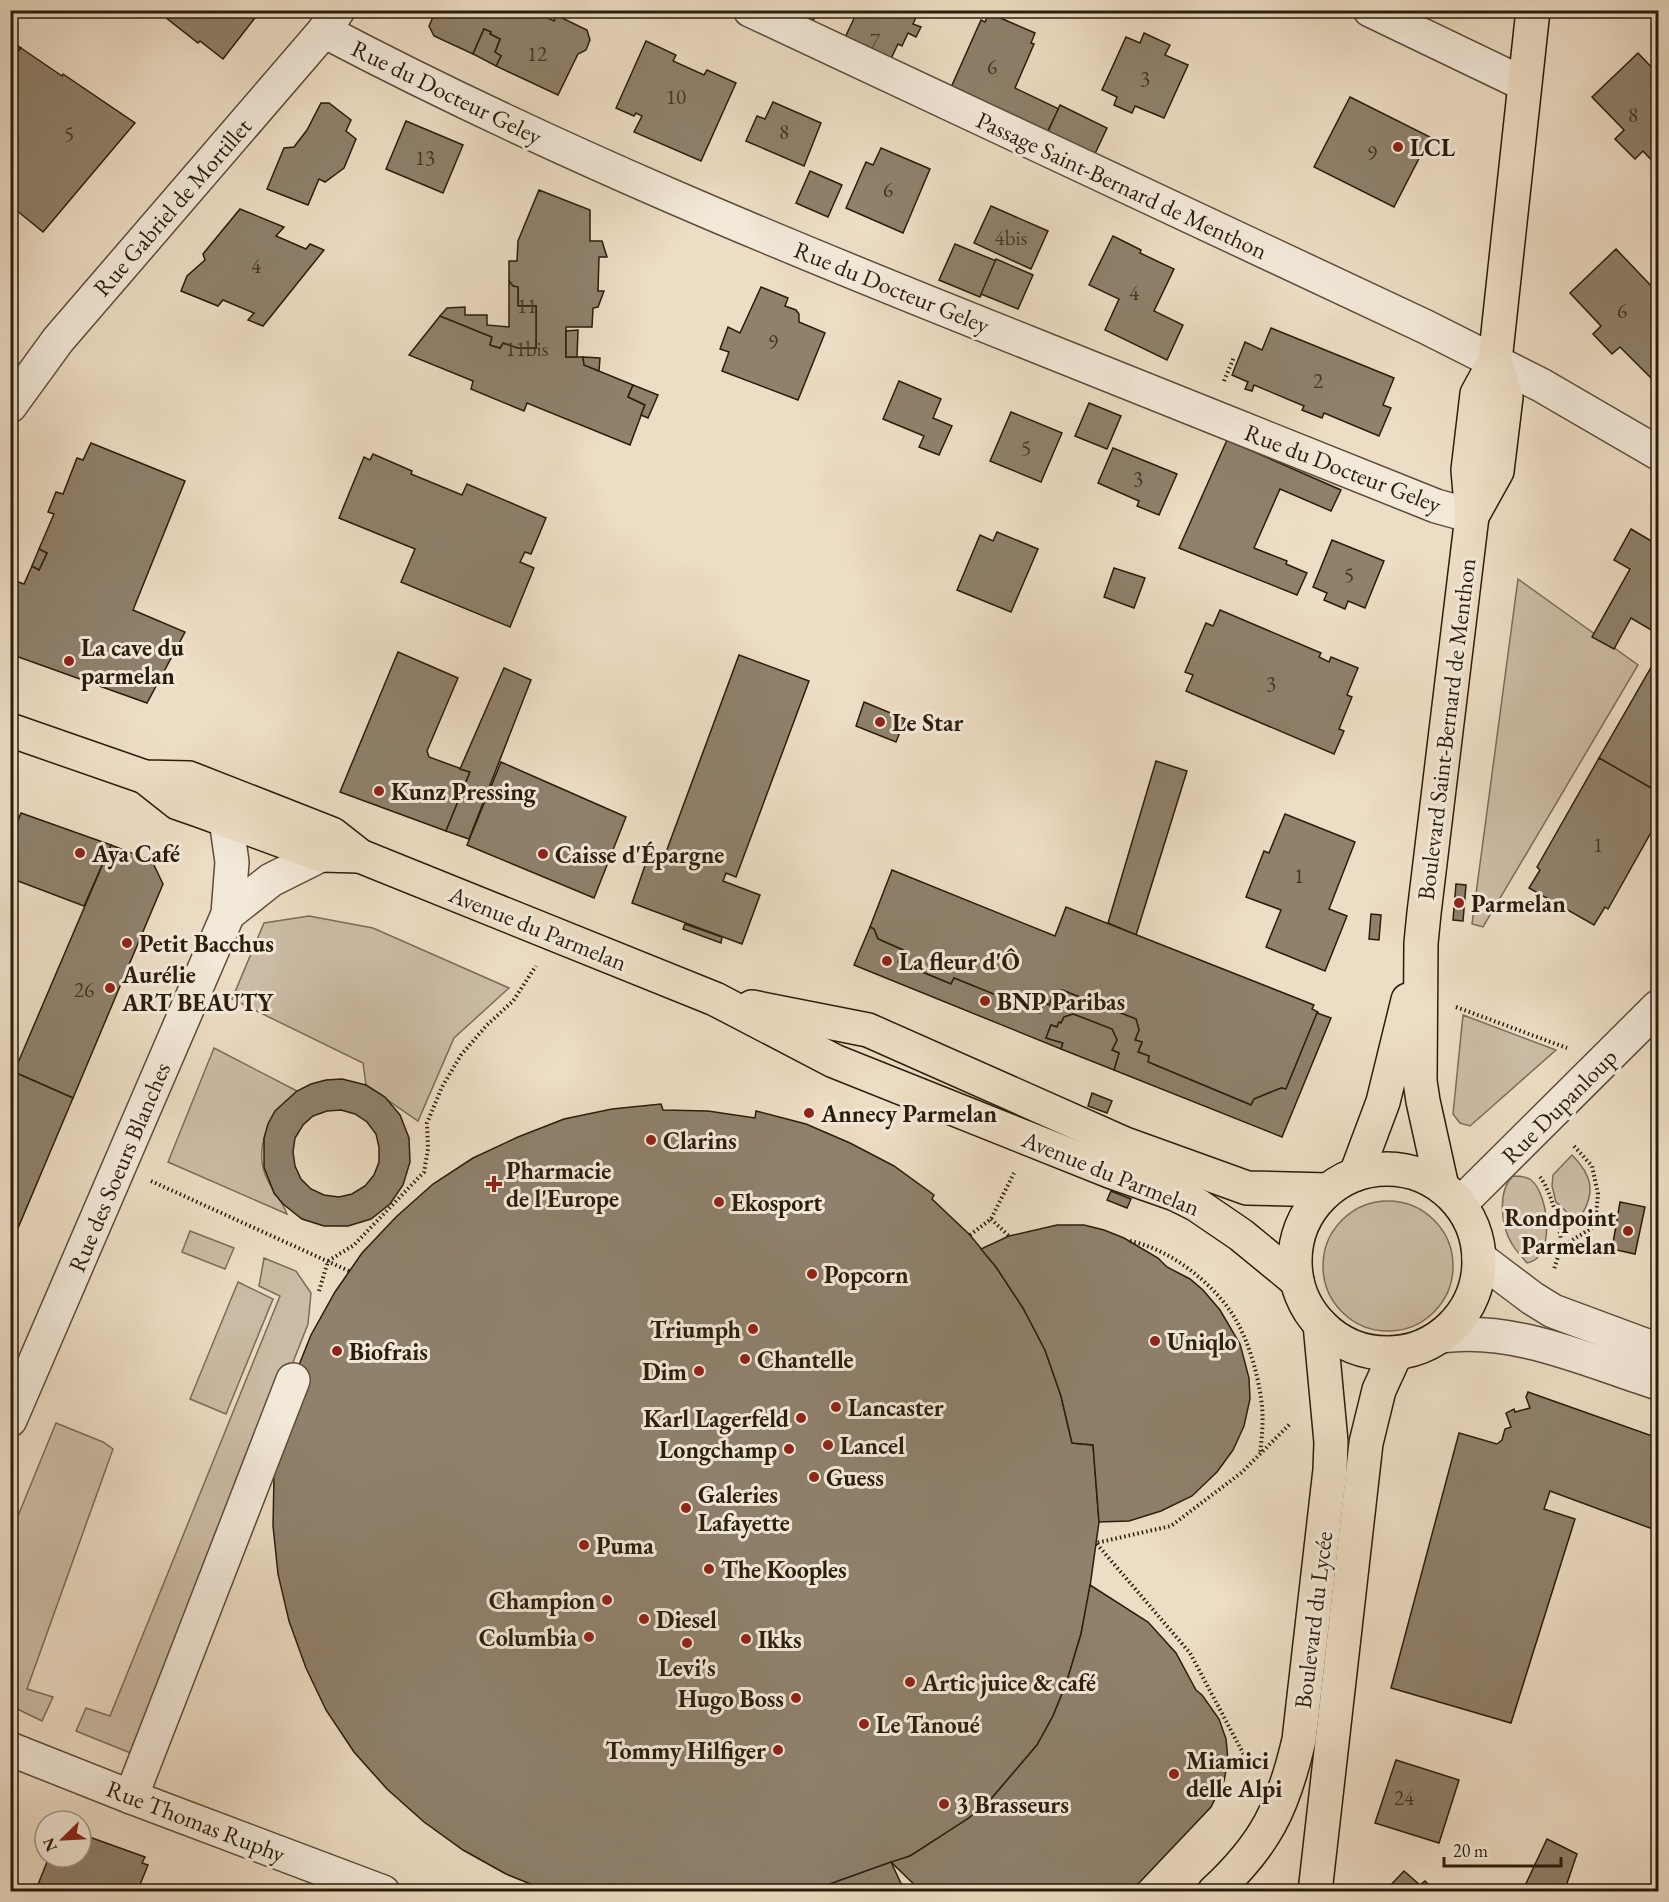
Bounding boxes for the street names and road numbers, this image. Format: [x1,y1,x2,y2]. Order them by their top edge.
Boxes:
street label: Rue du Docteur Geley [347,32,548,152]
street label: Passage Saint-Bernard de Menthon [972,104,1273,266]
street label: Rue Gabriel de Mortillet [86,111,258,303]
street label: Rue du Docteur Geley [790,234,995,341]
street label: Rue du Docteur Geley [1240,416,1446,520]
street label: Boulevard Saint-Bernard de Menthon [1410,556,1482,902]
street label: Avenue du Parmelan [444,878,632,978]
street label: Rue Dupanloup [1494,1041,1624,1171]
street label: Rue des Soeurs Blanches [61,1057,177,1277]
street label: Avenue du Parmelan [1017,1123,1205,1223]
street label: Boulevard du Lycée [1287,1530,1339,1710]
street label: Rue Thomas Ruphy [102,1773,290,1869]

